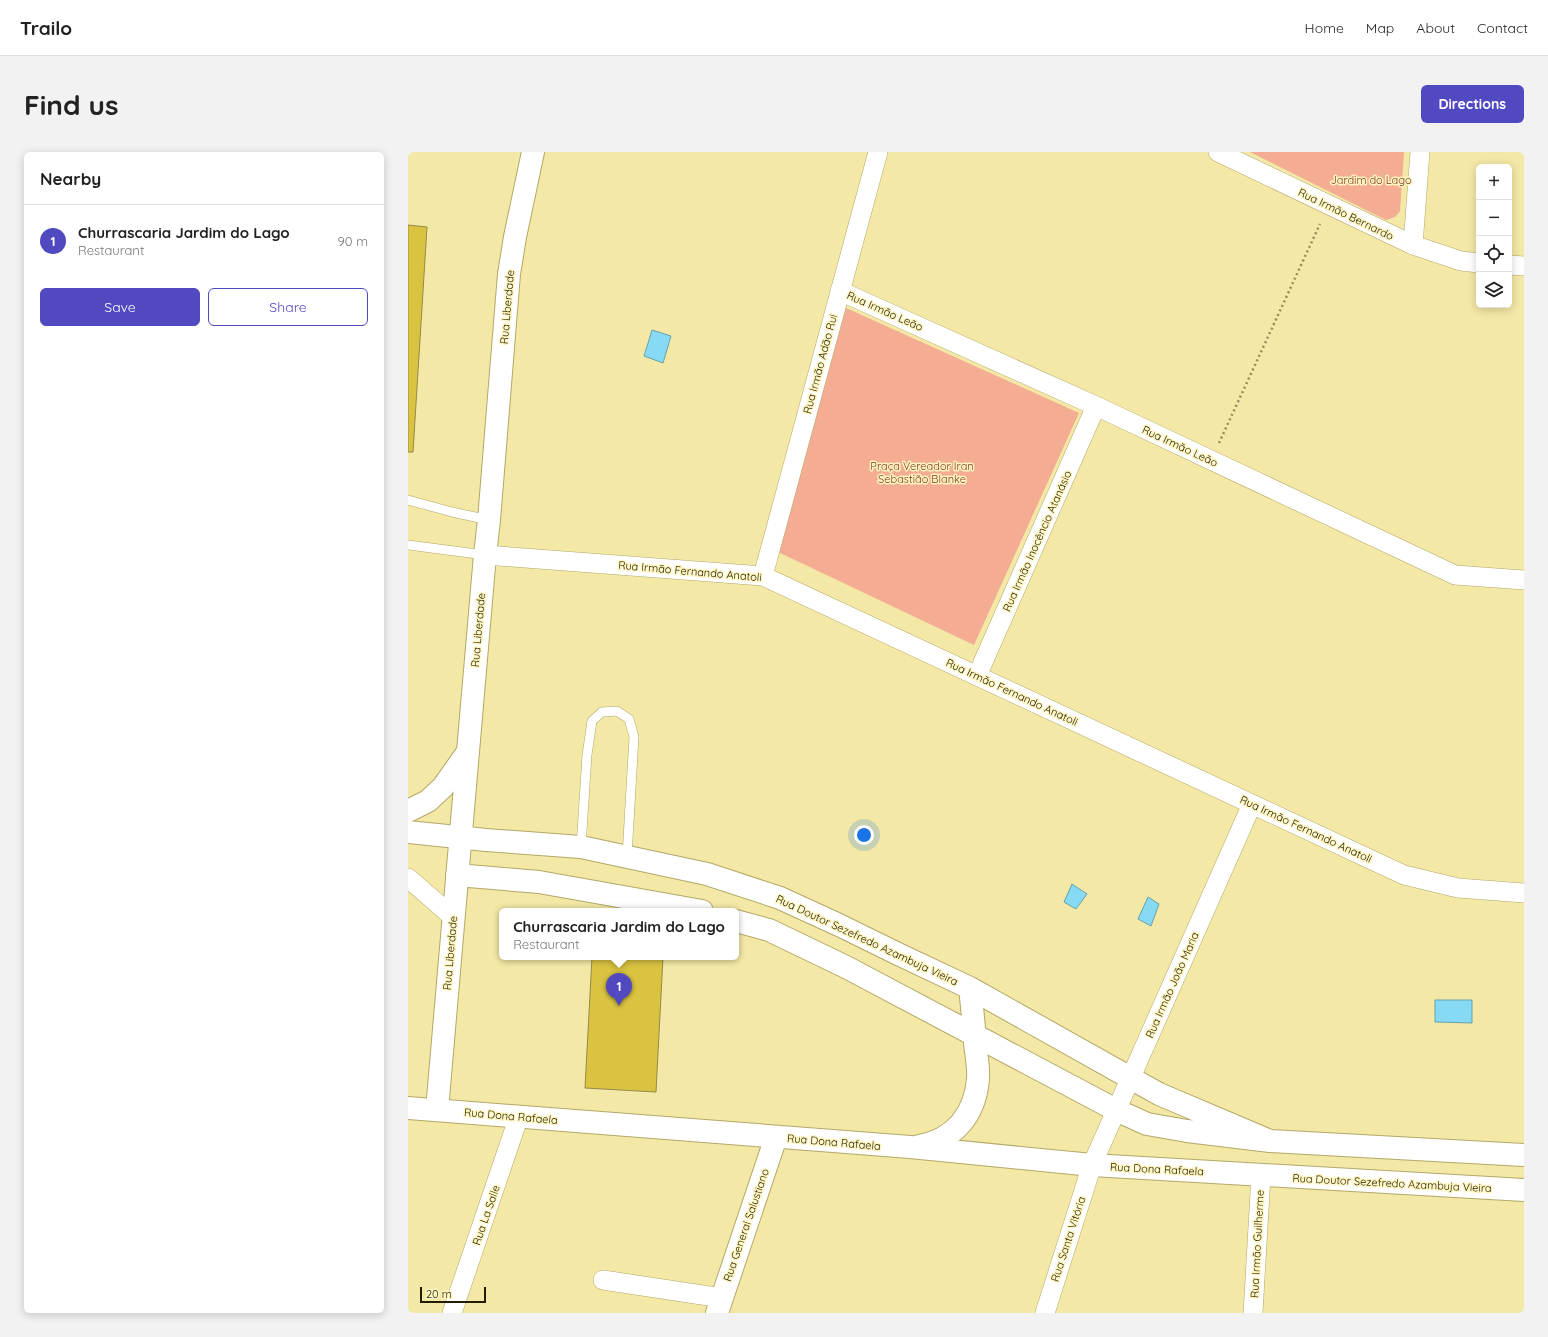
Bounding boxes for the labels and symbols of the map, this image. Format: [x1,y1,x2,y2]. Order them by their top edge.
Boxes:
park label: Jardim do Lago [1330,173,1412,187]
street label: Rua Irmão Bernardo [1296,185,1396,243]
street label: Rua Liberdade [497,269,517,345]
street label: Rua Irmão Leão [845,288,926,334]
street label: Rua Irmão Adão Rui [800,313,840,415]
street label: Rua Irmão Leão [1140,422,1220,470]
park label: Praça Vereador Iran Sebastião Blanke [870,459,974,486]
street label: Rua Irmão Inocêncio Atanásio [1000,468,1075,614]
street label: Rua Irmão Fernando Anatoli [618,558,762,584]
street label: Rua Liberdade [468,592,488,668]
street label: Rua Irmão Fernando Anatoli [944,655,1080,729]
street label: Rua Irmão Fernando Anatoli [1238,792,1374,866]
your location [854,825,874,845]
street label: Rua Doutor Sezefredo Azambuja Vieira [774,891,960,989]
street label: Rua Liberdade [440,915,460,991]
street label: Rua Irmão João Maria [1142,930,1202,1040]
pin: 1 [606,973,632,1006]
street label: Rua Dona Rafaela [464,1105,558,1127]
street label: Rua Dona Rafaela [787,1131,881,1153]
street label: Rua Dona Rafaela [1110,1160,1204,1178]
street label: Rua General Salustiano [720,1166,772,1283]
street label: Rua Doutor Sezefredo Azambuja Vieira [1292,1171,1492,1195]
street label: Rua La Salle [469,1183,503,1247]
street label: Rua Irmão Guilherme [1247,1190,1267,1298]
street label: Rua Santa Vitória [1048,1194,1088,1284]
scale bar [420,1285,486,1304]

